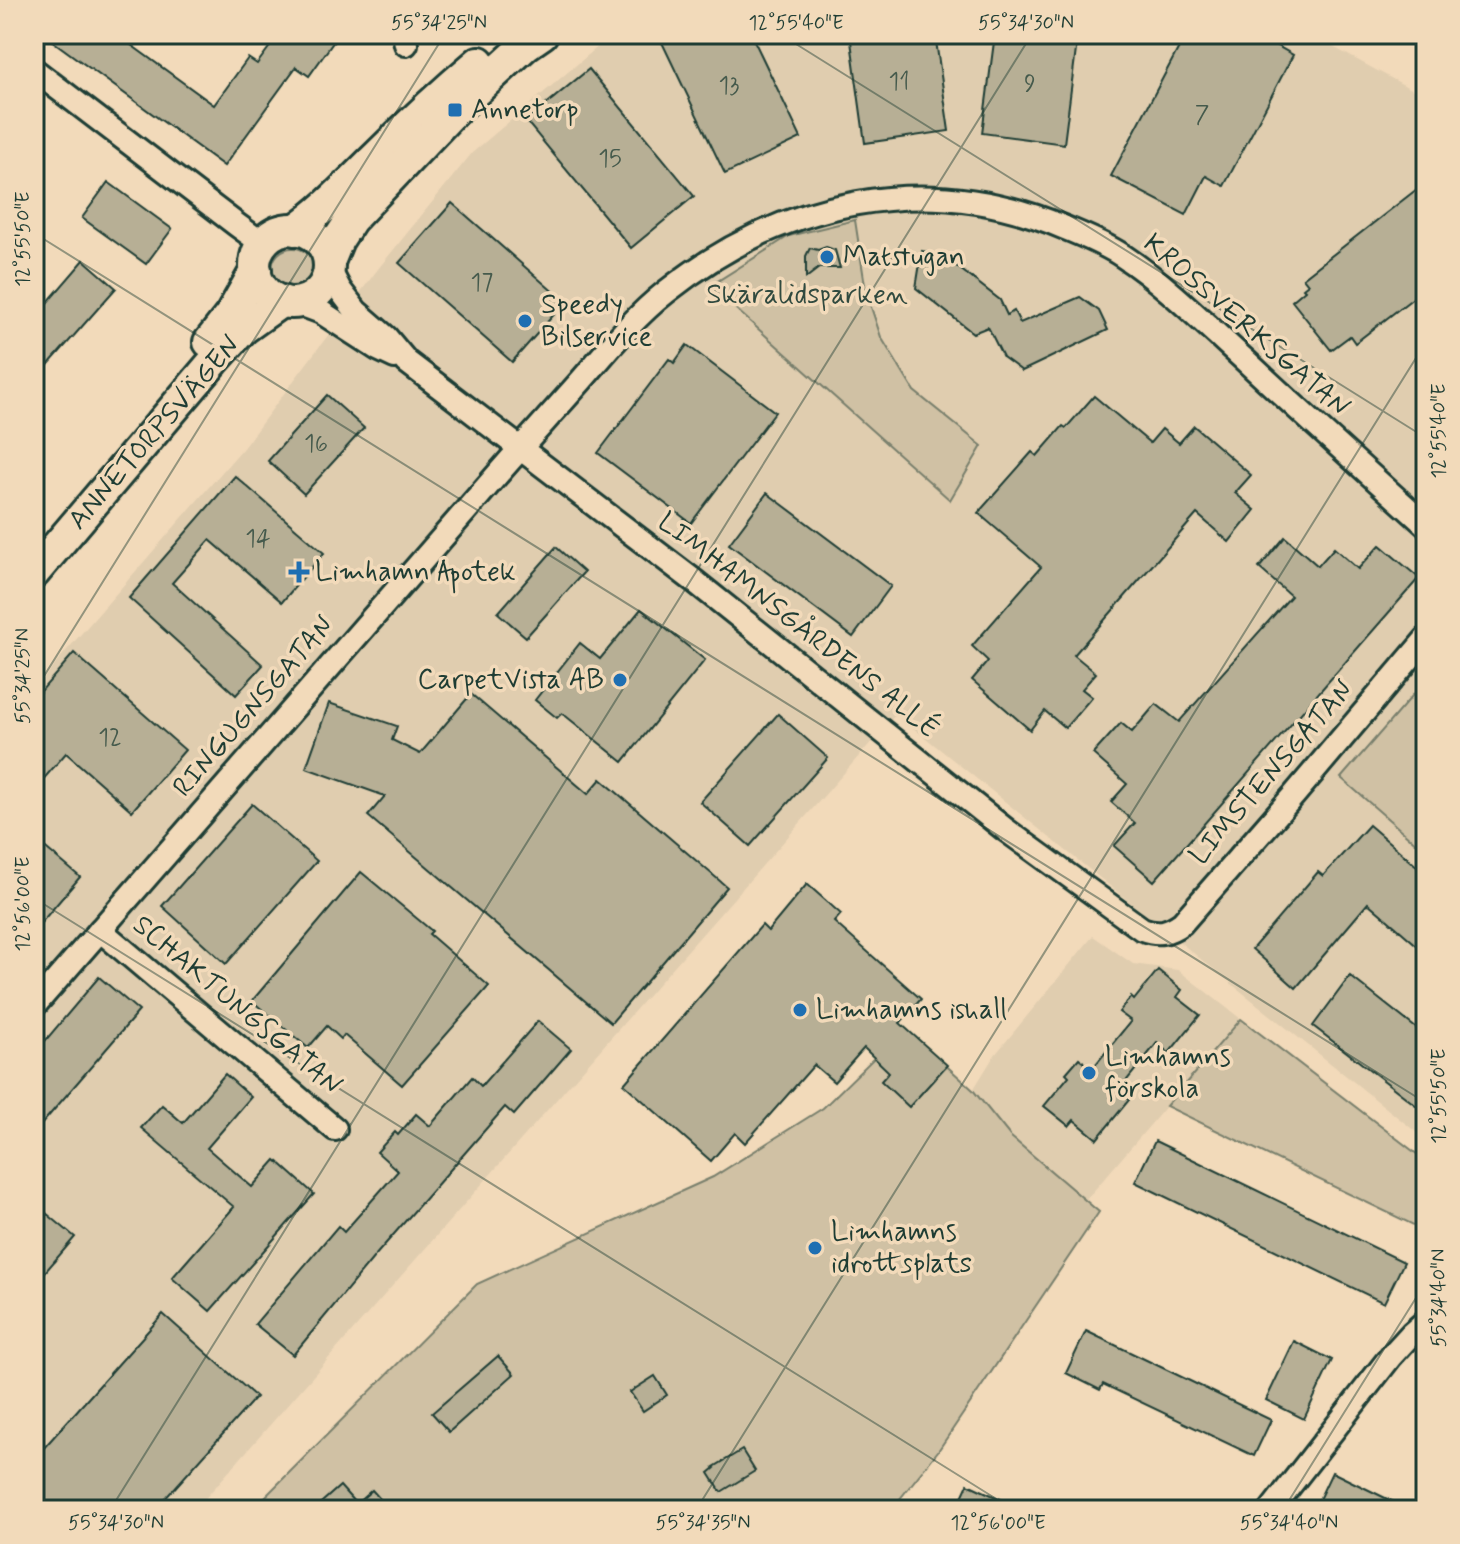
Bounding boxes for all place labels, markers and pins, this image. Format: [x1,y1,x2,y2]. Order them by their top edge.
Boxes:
place label: Annetorp [471,92,579,129]
marker: Annetorp [446,101,464,119]
place label: Matstugan [843,239,965,276]
marker: Matstugan [818,248,836,266]
place label: Speedy Bilservice [541,287,652,356]
marker: Speedy Bilservice [516,312,534,330]
place label: Limhamn Apotek [315,554,516,594]
marker: Limhamn Apotek [290,563,308,581]
place label: CarpetVista AB [418,662,604,699]
marker: CarpetVista AB [611,671,629,689]
place label: Limhamns ishall [816,992,1007,1029]
marker: Limhamns ishall [791,1001,809,1019]
place label: Limhamns förskola [1105,1039,1231,1108]
marker: Limhamns förskola [1080,1064,1098,1082]
place label: Limhamns idrottsplats [831,1214,972,1283]
marker: Limhamns idrottsplats [806,1239,824,1257]

